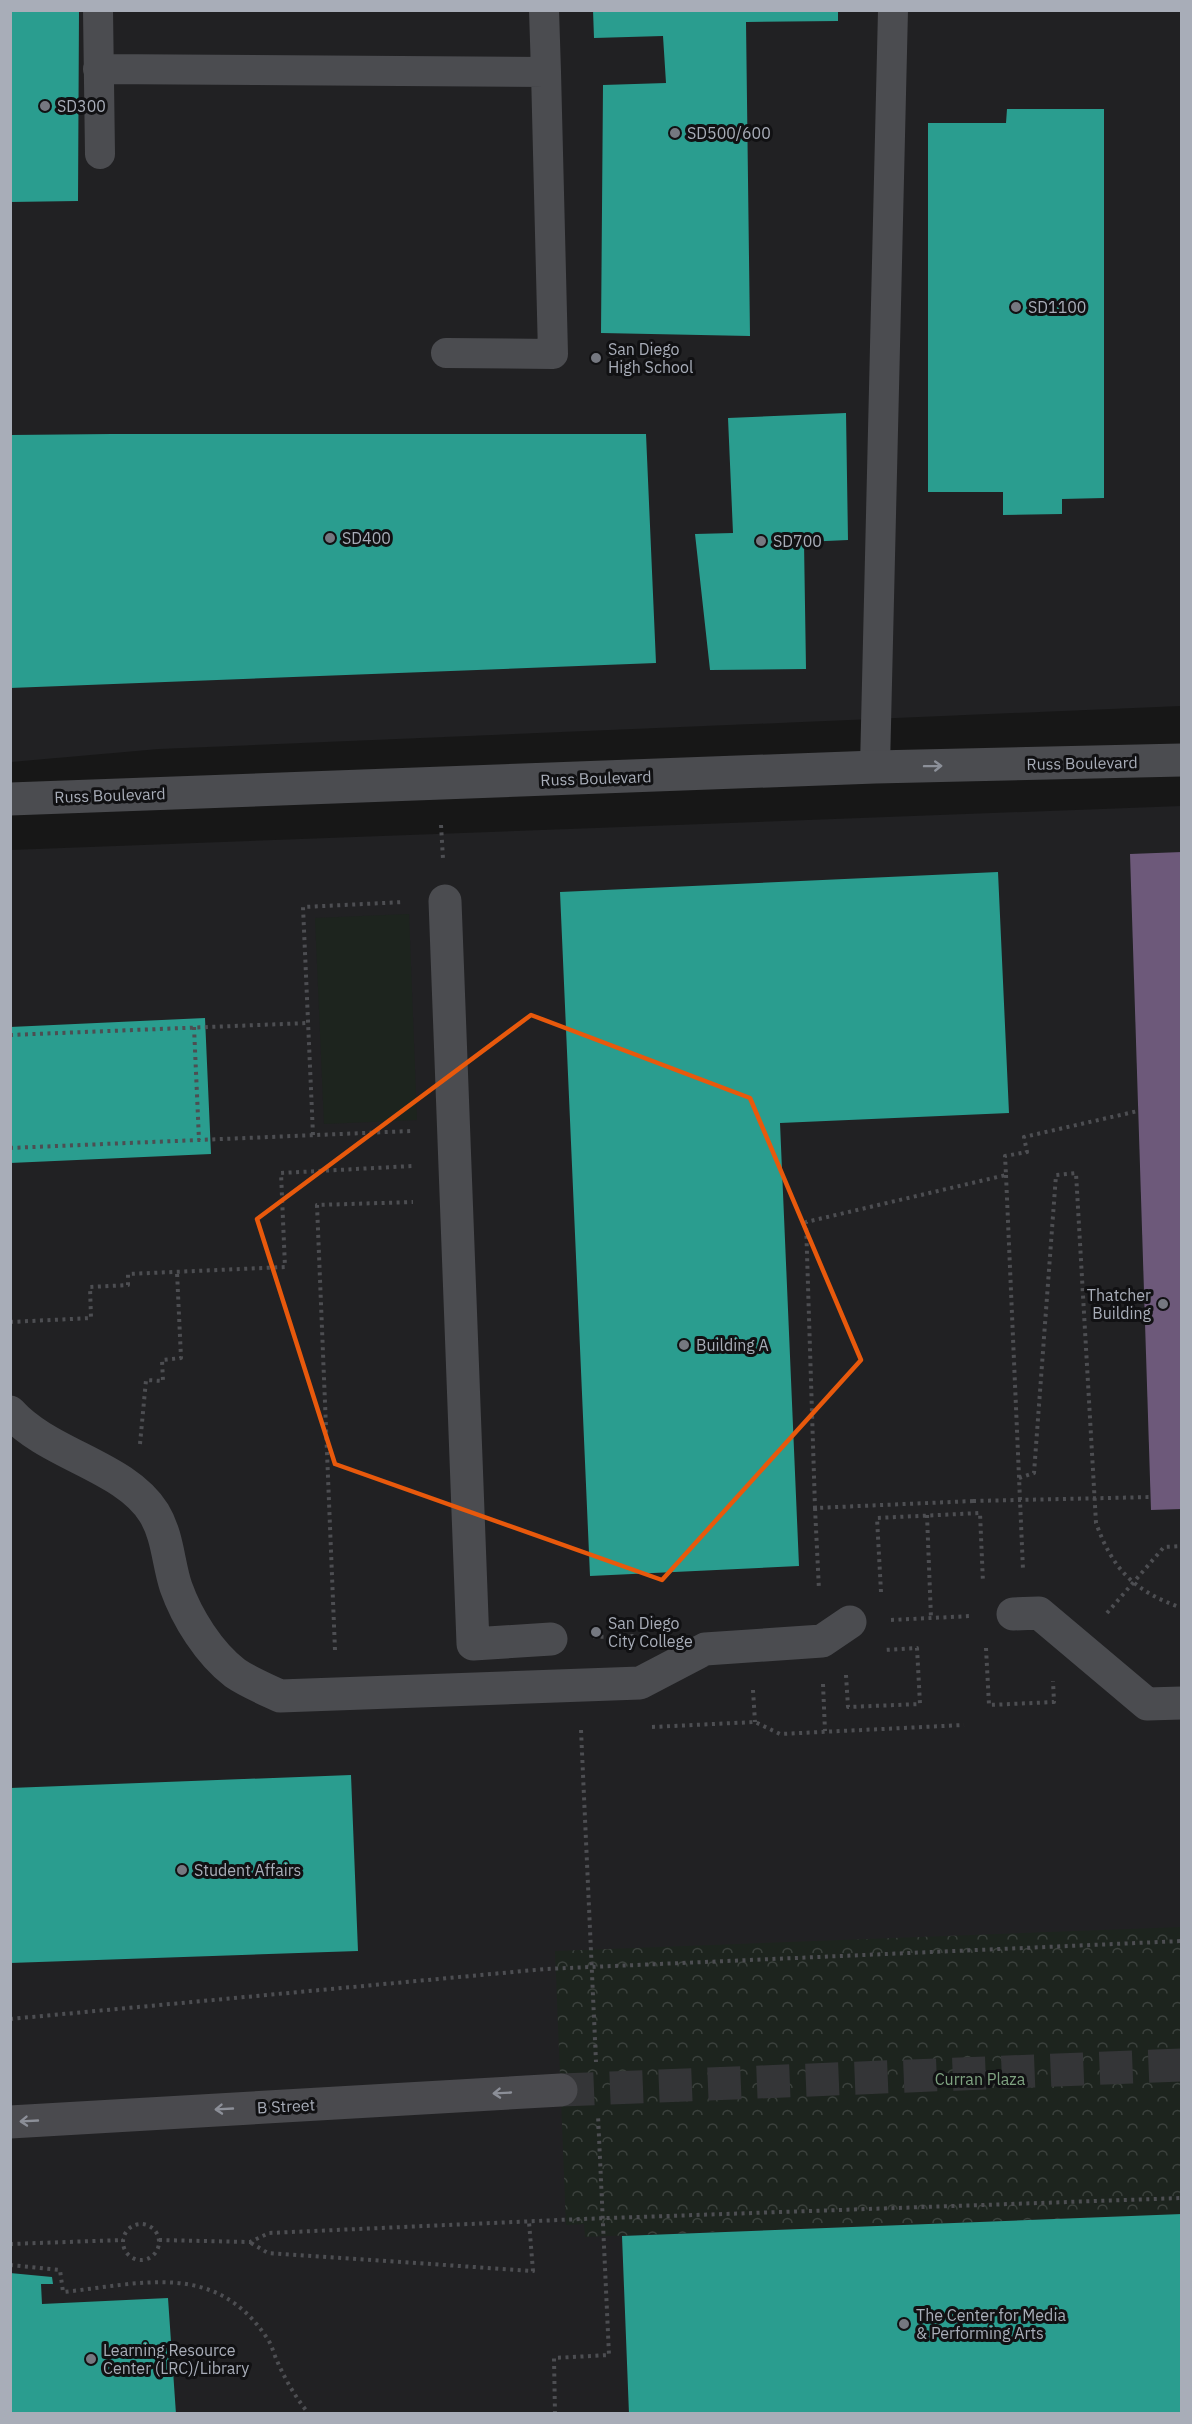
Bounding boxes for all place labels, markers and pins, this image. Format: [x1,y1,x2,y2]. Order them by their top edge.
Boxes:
place label: SD300 [57,96,106,116]
marker: SD300 [38,99,52,113]
place label: SD500/600 [687,123,771,143]
marker: SD500/600 [668,126,682,140]
place label: SD1100 [1028,297,1086,317]
marker: SD1100 [1009,300,1023,314]
place label: San Diego High School [608,339,693,377]
marker: San Diego High School [589,351,603,365]
place label: SD400 [342,528,391,548]
marker: SD400 [323,531,337,545]
place label: SD700 [773,531,822,551]
marker: SD700 [754,534,768,548]
place label: Thatcher Building [1087,1285,1152,1323]
marker: Thatcher Building [1156,1297,1170,1311]
place label: Building A [696,1335,769,1355]
marker: Building A [677,1338,691,1352]
place label: San Diego City College [608,1613,693,1651]
marker: San Diego City College [589,1625,603,1639]
place label: Student Affairs [194,1860,301,1880]
marker: Student Affairs [175,1863,189,1877]
place label: The Center for Media & Performing Arts [916,2305,1066,2343]
marker: The Center for Media & Performing Arts [897,2317,911,2331]
place label: Learning Resource Center (LRC)/Library [103,2340,249,2378]
marker: Learning Resource Center (LRC)/Library [84,2352,98,2366]

